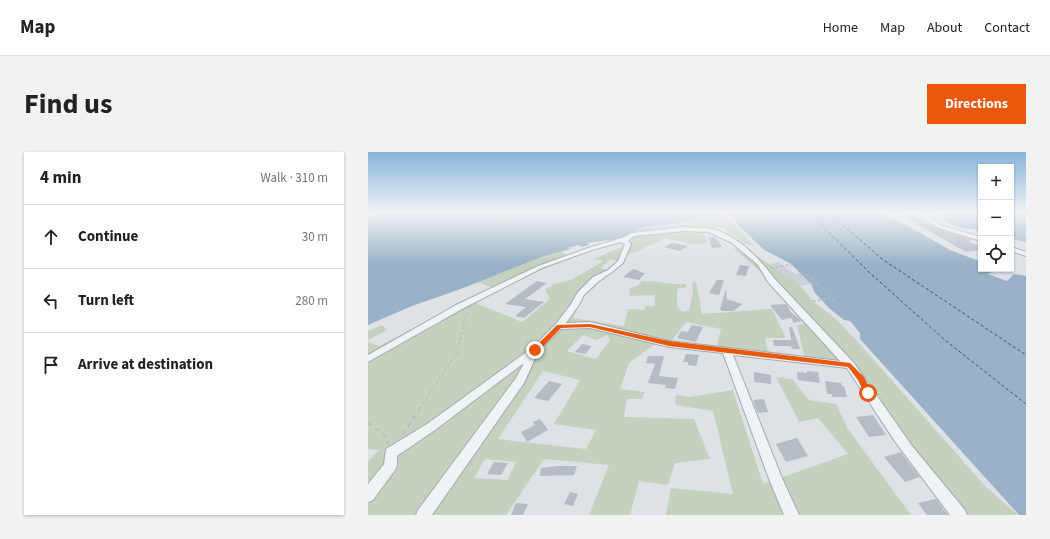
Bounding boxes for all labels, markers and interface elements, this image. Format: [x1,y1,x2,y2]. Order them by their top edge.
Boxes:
text: Map [20,14,55,41]
text: Home [823,18,858,38]
text: Map [880,18,905,38]
text: About [927,18,962,38]
text: Contact [984,18,1030,38]
text: Find us [24,84,112,124]
button: Directions [927,84,1026,124]
map controls [978,164,1014,272]
button: + [978,164,1014,200]
text: 4 min [40,166,81,190]
text: Walk · 310 m [260,169,328,187]
button: − [978,200,1014,236]
icon: ahead [40,226,62,248]
text: Continue [78,226,138,247]
text: 30 m [302,228,328,246]
button: locate [978,236,1014,272]
icon: left [40,290,62,312]
text: Turn left [78,290,134,311]
text: 280 m [295,292,328,310]
route end [526,341,544,359]
icon: arrive [40,354,62,376]
text: Arrive at destination [78,354,213,375]
route start [859,384,877,402]

